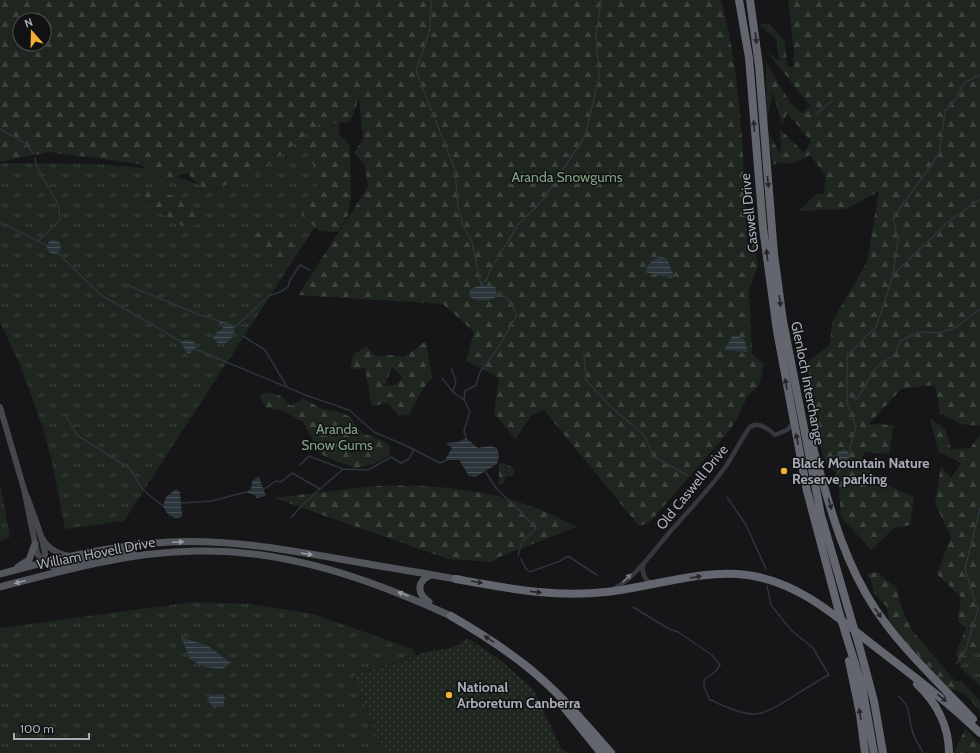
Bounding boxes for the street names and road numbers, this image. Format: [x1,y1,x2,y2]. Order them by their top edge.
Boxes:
street label: Caswell Drive [736,172,762,254]
street label: Glenloch Interchange [787,320,829,446]
street label: Old Caswell Drive [652,441,732,533]
street label: William Hovell Drive [35,533,157,573]

